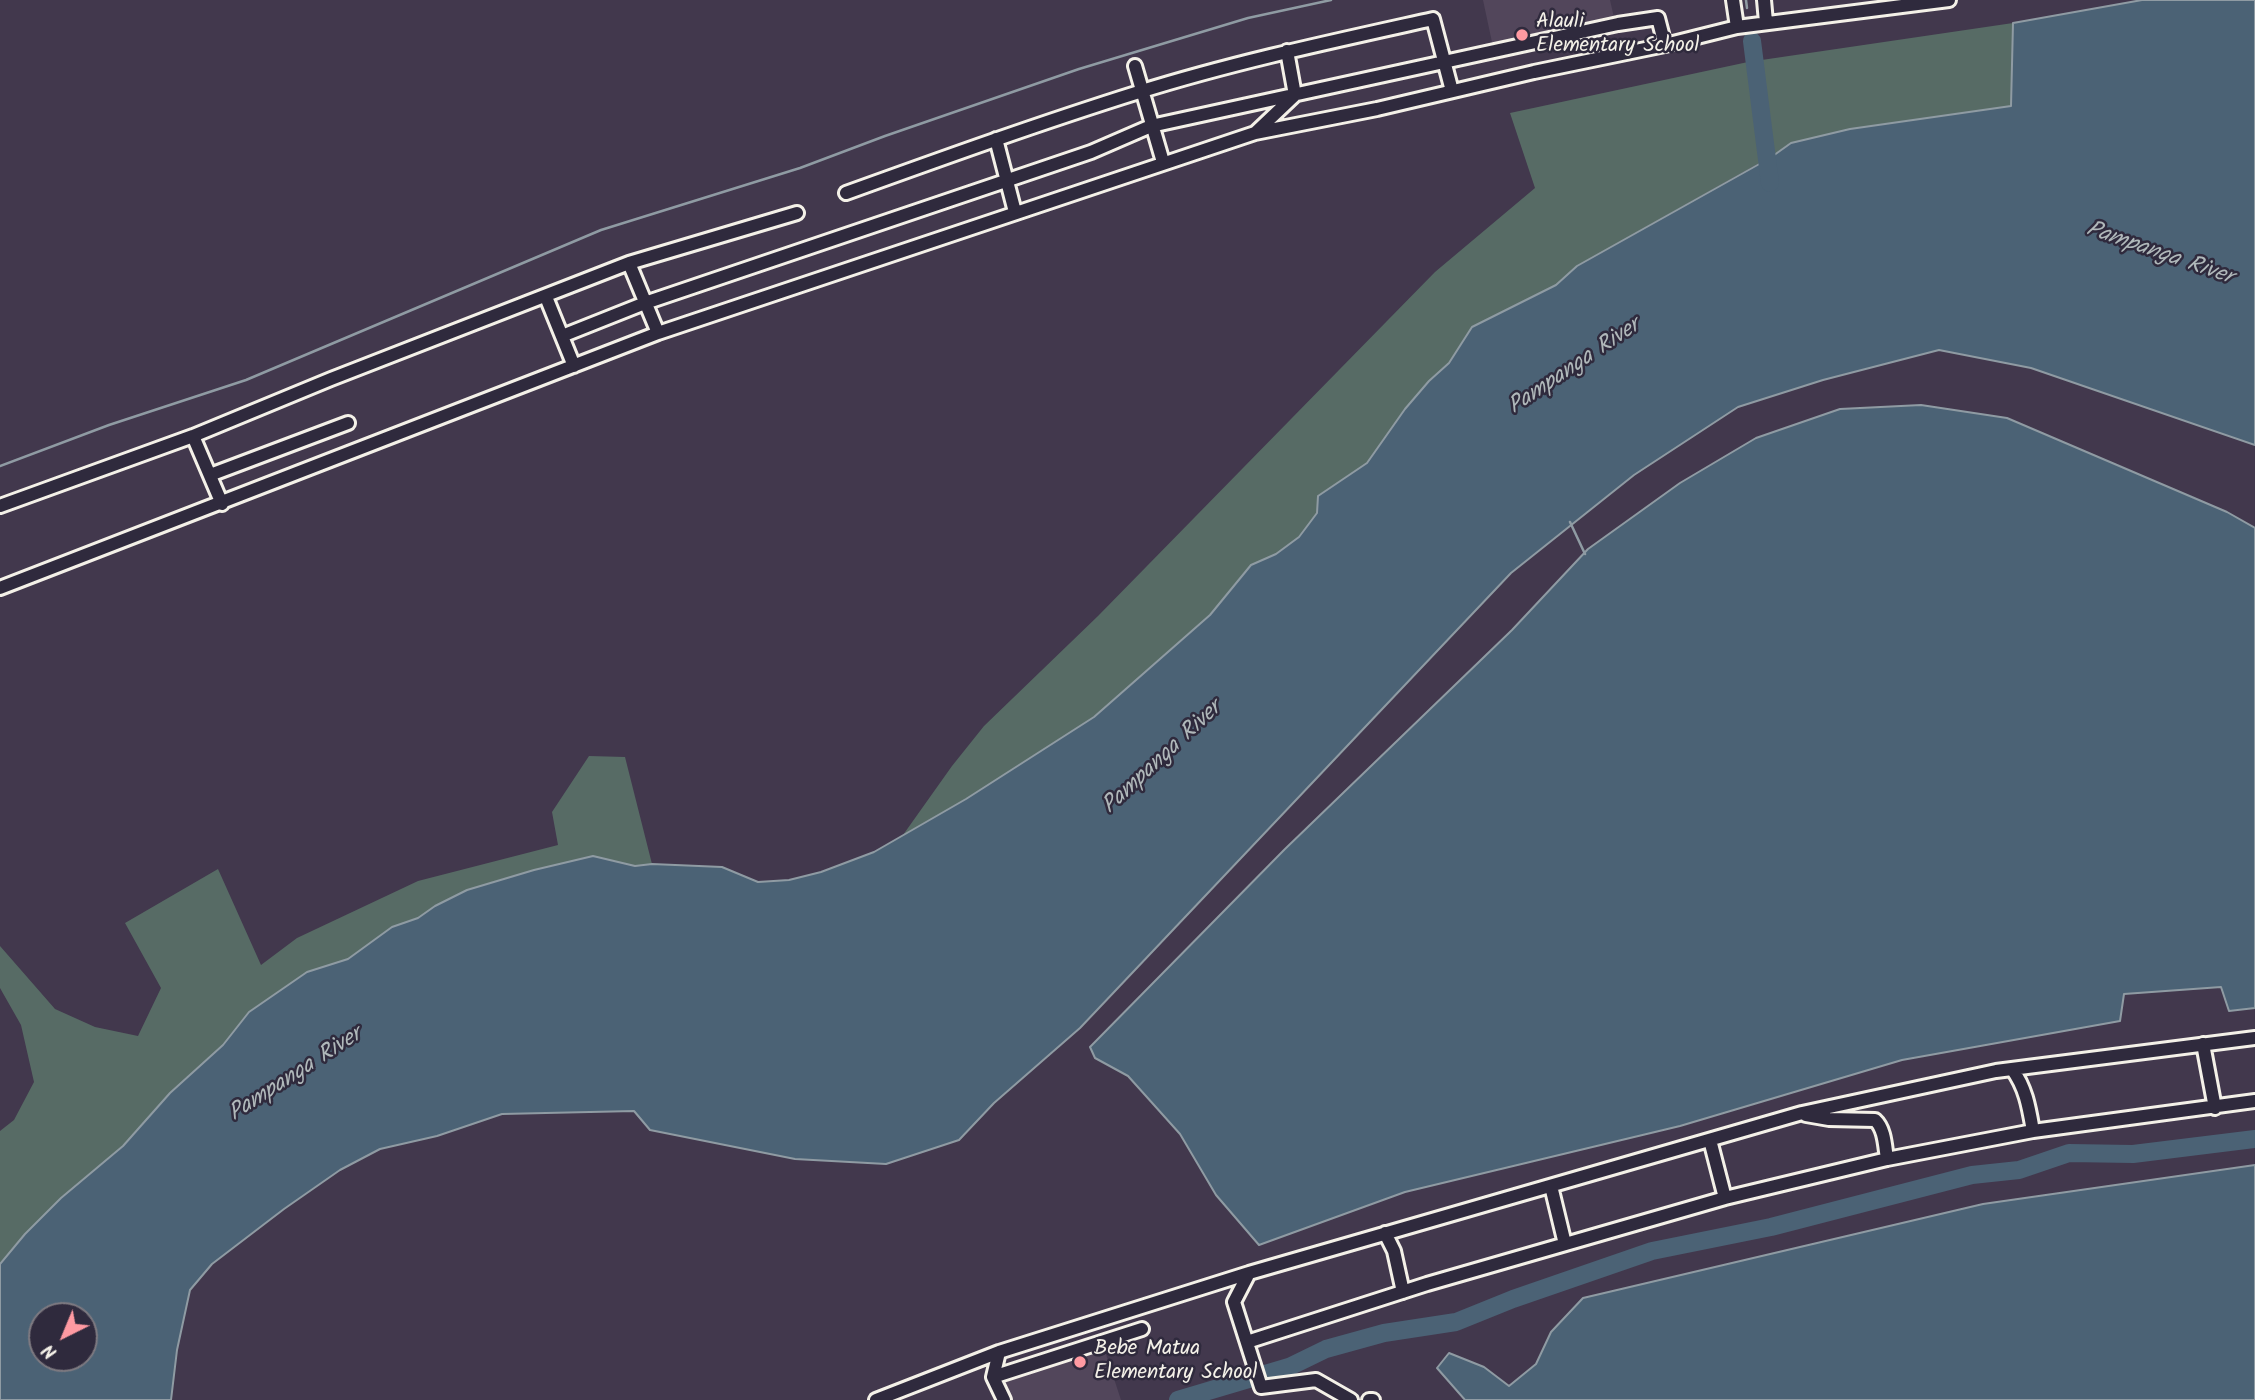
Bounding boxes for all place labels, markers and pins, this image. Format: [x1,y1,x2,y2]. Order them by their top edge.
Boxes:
place label: Alauli Elementary School [1536,10,1699,60]
marker: Alauli Elementary School [1514,27,1530,43]
place label: Bebe Matua Elementary School [1094,1337,1257,1387]
marker: Bebe Matua Elementary School [1072,1354,1088,1370]

